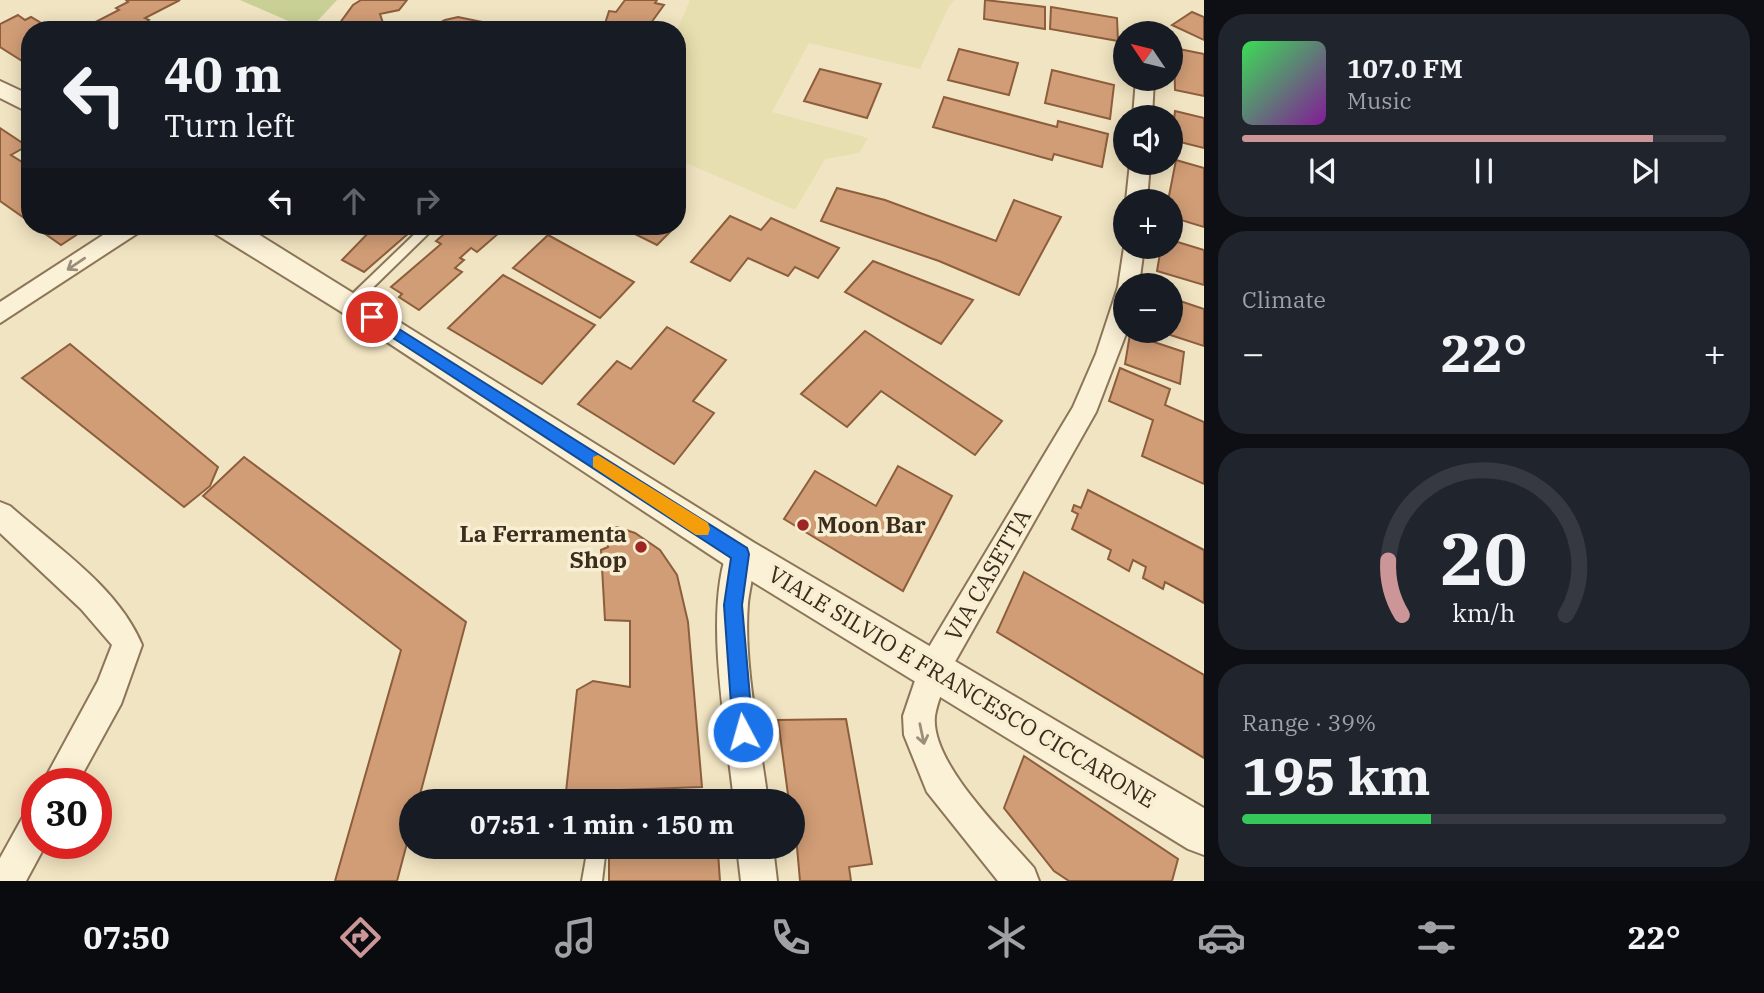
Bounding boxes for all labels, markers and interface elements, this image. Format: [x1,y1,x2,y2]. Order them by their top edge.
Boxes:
north arrow [1113,21,1183,91]
map controls [1113,21,1183,343]
text: 40 m [164,42,282,105]
icon: left [49,49,140,140]
text: 107.0 FM [1347,51,1463,85]
text: Music [1347,85,1412,115]
text: Turn left [164,104,295,146]
button: sound [1113,105,1183,175]
icon: previous [1304,152,1342,190]
icon: pause [1465,152,1503,190]
icon: next [1626,152,1664,190]
icon: left [262,182,300,220]
icon: ahead [335,182,373,220]
icon: right [408,182,446,220]
button: + [1113,189,1183,259]
one-way arrow [67,256,86,271]
button: − [1113,273,1183,343]
text: Climate [1242,284,1326,314]
pin [342,287,402,347]
icon: arrive [353,298,391,336]
text: 22° [1441,319,1527,386]
text: − [1242,328,1265,377]
text: + [1703,328,1726,377]
street label: VIA CASETTA [937,503,1037,646]
place label: Moon Bar [817,509,926,539]
text: 20 [1440,510,1528,605]
marker: Moon Bar [795,517,811,533]
place label: La Ferramenta Shop [459,518,627,574]
marker: La Ferramenta Shop [633,539,649,555]
street label: VIALE SILVIO E FRANCESCO CICCARONE [763,558,1162,814]
text: km/h [1452,596,1516,629]
position arrow [706,695,780,769]
text: Range · 39% [1242,707,1376,737]
one-way arrow [916,722,929,745]
text: 195 km [1242,742,1431,809]
speed limit sign: 30 [21,768,112,859]
text: 07:51 · 1 min · 150 m [470,807,734,841]
icon: directions [336,913,385,962]
icon: music [551,913,600,962]
icon: phone [766,913,815,962]
icon: climate [982,913,1031,962]
icon: car [1197,913,1246,962]
icon: filters [1412,913,1461,962]
text: 07:50 [83,916,170,958]
text: 22° [1627,916,1681,958]

